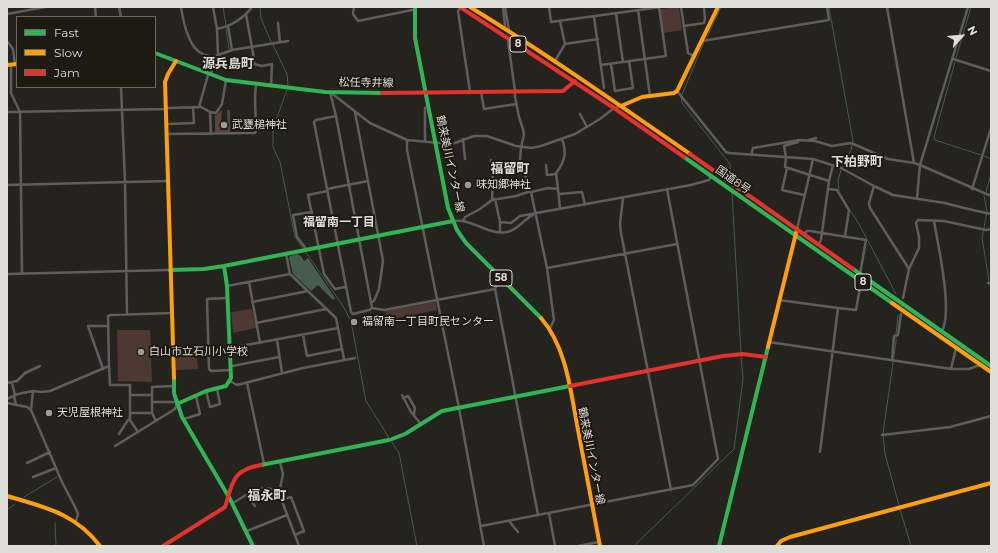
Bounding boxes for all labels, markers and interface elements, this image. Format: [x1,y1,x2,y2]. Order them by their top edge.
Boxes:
legend [16,16,156,88]
north arrow [942,16,982,56]
text: N [964,23,981,38]
text: Fast [54,25,79,40]
road number: 8 [510,36,526,52]
text: Slow [54,45,83,60]
district label: 源兵島町 [202,56,254,72]
text: Jam [54,65,80,80]
street label: 松任寺井線 [338,76,394,90]
street label: 鶴来美川インター線 [433,114,467,214]
place label: 武甕槌神社 [232,118,287,132]
marker: 武甕槌神社 [219,120,229,130]
district label: 下柏野町 [831,154,883,170]
district label: 福留町 [491,161,529,177]
street label: 国道8号 [713,163,753,197]
place label: 味知郷神社 [476,178,531,192]
marker: 味知郷神社 [463,180,473,190]
district label: 福留南一丁目 [303,215,375,229]
road number: 58 [490,270,512,286]
road number: 8 [855,274,871,290]
place label: 福留南一丁目町民センター [362,315,494,329]
marker: 福留南一丁目町民センター [349,317,359,327]
place label: 白山市立石川小学校 [149,345,248,359]
marker: 白山市立石川小学校 [136,347,146,357]
place label: 天児屋根神社 [57,406,123,420]
street label: 鶴来美川インター線 [575,406,607,506]
marker: 天児屋根神社 [44,408,54,418]
district label: 福永町 [248,488,286,504]

